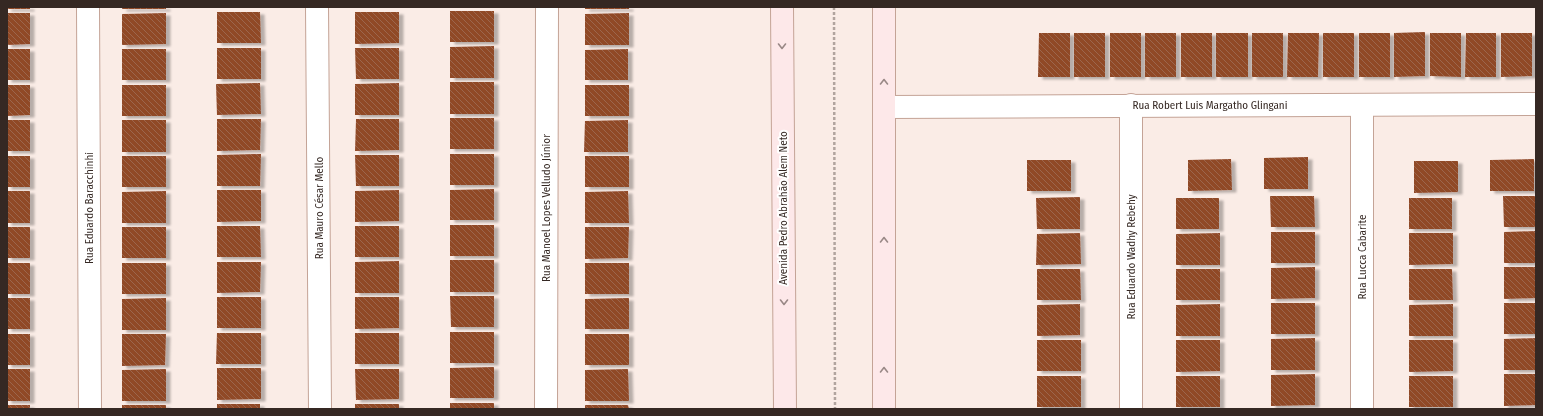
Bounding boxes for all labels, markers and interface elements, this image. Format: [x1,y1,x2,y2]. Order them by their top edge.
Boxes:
one-way arrow [778,43,786,49]
one-way arrow [880,79,888,85]
street label: Rua Robert Luis Margatho Glingani [1133,99,1288,112]
street label: Avenida Pedro Abrahão Alem Neto [777,131,790,285]
street label: Rua Manoel Lopes Velludo Júnior [540,134,553,282]
street label: Rua Eduardo Baracchinhi [83,152,96,264]
street label: Rua Mauro César Mello [313,156,326,259]
street label: Rua Eduardo Wadhy Rebehy [1125,194,1138,320]
street label: Rua Lucca Cabarite [1356,215,1369,299]
one-way arrow [880,237,888,243]
one-way arrow [780,299,788,305]
one-way arrow [880,367,888,373]

